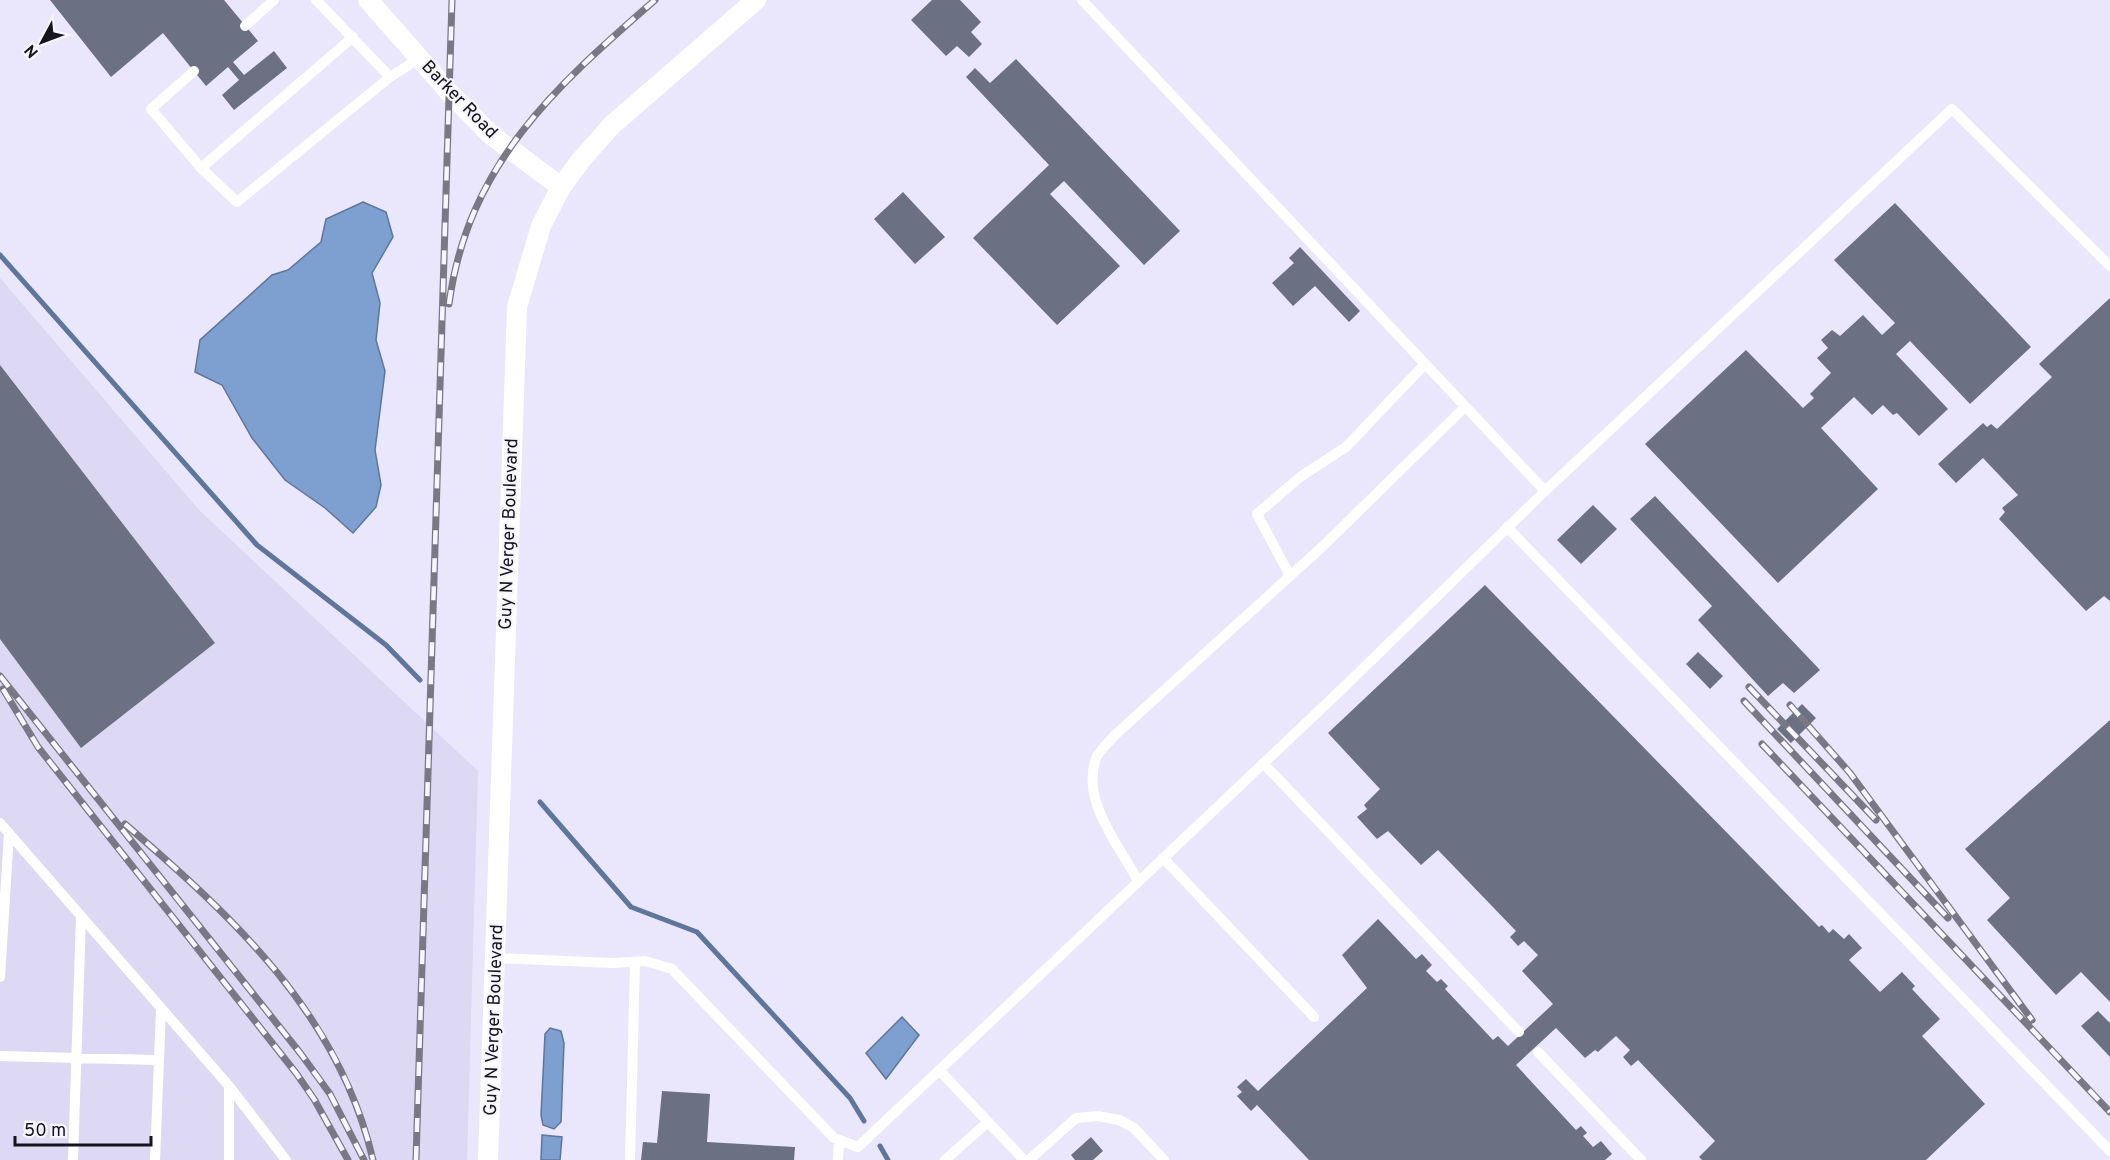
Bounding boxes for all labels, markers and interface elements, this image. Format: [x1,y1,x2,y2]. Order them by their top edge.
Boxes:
north arrow [12,12,72,72]
text: N [21,40,44,61]
street label: Barker Road [416,56,502,144]
street label: Guy N Verger Boulevard [495,438,524,630]
street label: Guy N Verger Boulevard [480,924,509,1116]
scale bar [15,1109,152,1147]
text: 50 m [24,1120,66,1143]

